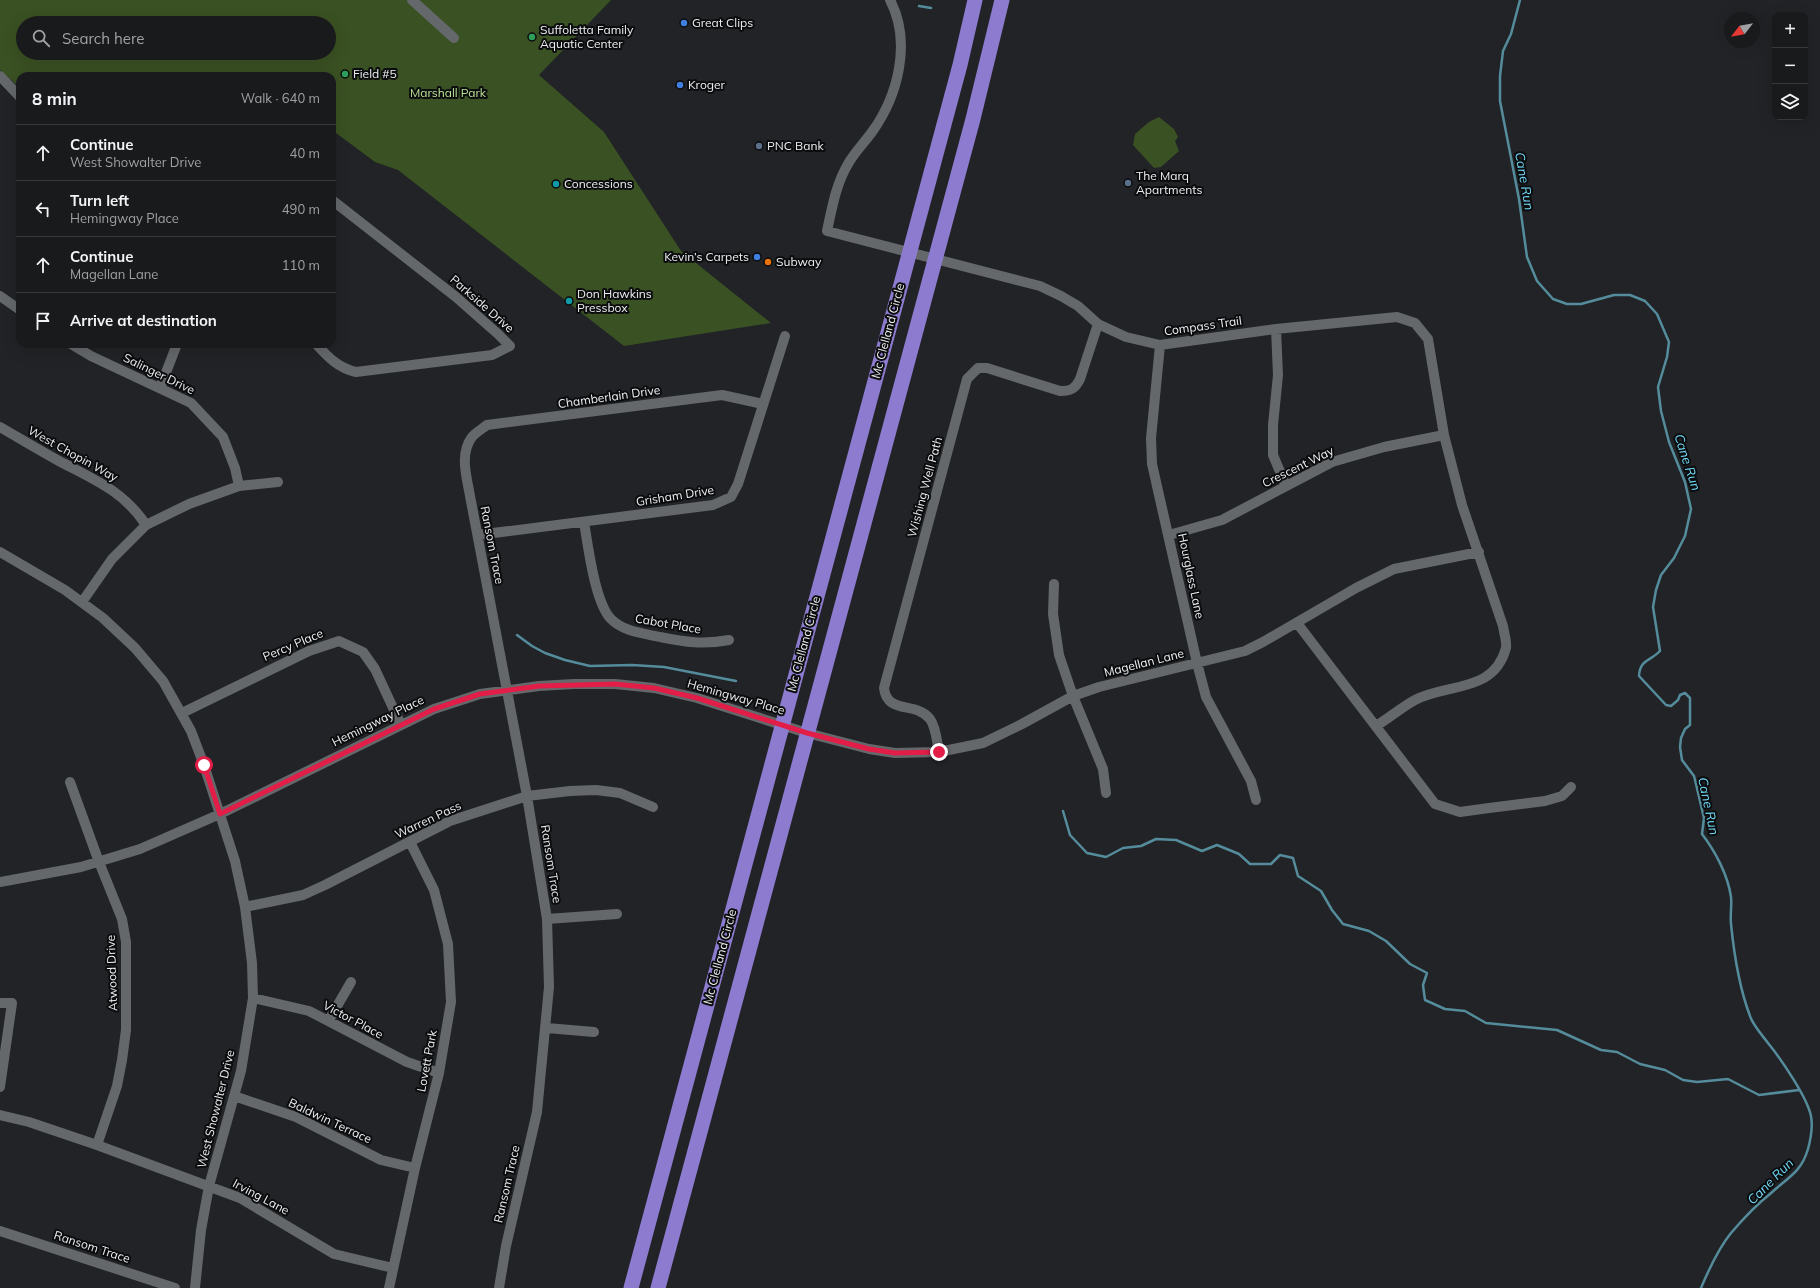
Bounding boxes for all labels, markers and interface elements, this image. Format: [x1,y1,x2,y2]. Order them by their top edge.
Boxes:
north arrow [1724,12,1760,48]
map controls [1772,12,1808,120]
button: + [1772,12,1808,48]
place label: Great Clips [692,15,753,30]
search box [16,16,336,60]
marker: Great Clips [679,18,689,28]
place label: Suffoletta Family Aquatic Center [540,22,634,51]
icon: search [30,27,52,49]
text: Search here [62,29,144,48]
marker: Suffoletta Family Aquatic Center [527,32,537,42]
button: − [1772,48,1808,84]
place label: Field #5 [353,66,397,81]
marker: Field #5 [340,69,350,79]
place label: Kroger [688,77,726,92]
marker: Kroger [675,80,685,90]
button: layers [1772,84,1808,120]
park label: Marshall Park [410,85,487,100]
text: 8 min [32,88,77,109]
text: Walk · 640 m [241,90,320,106]
text: Continue [70,135,133,154]
place label: PNC Bank [767,138,825,153]
marker: PNC Bank [754,141,764,151]
icon: ahead [32,142,54,164]
text: 40 m [290,145,320,161]
water label: Cane Run [1512,151,1538,211]
text: West Showalter Drive [70,154,201,170]
place label: The Marq Apartments [1136,168,1202,197]
place label: Concessions [564,176,633,191]
marker: The Marq Apartments [1123,178,1133,188]
marker: Concessions [551,179,561,189]
text: Turn left [70,191,129,210]
icon: left [32,198,54,220]
text: 490 m [282,201,320,217]
text: Hemingway Place [70,210,179,226]
text: Continue [70,247,133,266]
place label: Kevin’s Carpets [664,249,749,264]
marker: Kevin’s Carpets [752,252,762,262]
icon: ahead [32,254,54,276]
place label: Subway [776,254,822,269]
text: 110 m [282,257,320,273]
marker: Subway [763,257,773,267]
text: Magellan Lane [70,266,158,282]
street label: Parkside Drive [447,272,517,335]
street label: Mc Clelland Circle [868,282,907,380]
place label: Don Hawkins Pressbox [577,286,652,315]
marker: Don Hawkins Pressbox [564,296,574,306]
icon: arrive [32,310,54,332]
text: Arrive at destination [70,311,217,330]
street label: Compass Trail [1163,313,1243,338]
street label: Salinger Drive [121,350,197,397]
street label: Chamberlain Drive [557,382,661,411]
street label: West Chopin Way [25,423,122,485]
water label: Cane Run [1671,432,1705,492]
street label: Wishing Well Path [904,435,945,539]
street label: Crescent Way [1260,442,1337,490]
street label: Grisham Drive [635,482,715,509]
street label: Ransom Trace [478,505,507,585]
street label: Hourglass Lane [1175,532,1208,620]
street label: Mc Clelland Circle [784,595,823,693]
street label: Cabot Place [634,610,702,637]
street label: Percy Place [260,625,325,664]
street label: Magellan Lane [1102,645,1185,680]
street label: Hemingway Place [686,675,787,718]
street label: Hemingway Place [329,692,426,749]
route end [930,743,948,761]
route start [195,756,213,774]
water label: Cane Run [1695,776,1723,836]
street label: Warren Pass [392,798,464,842]
street label: Ransom Trace [538,824,565,904]
street label: Mc Clelland Circle [700,908,739,1006]
street label: Atwood Drive [103,935,120,1011]
street label: Victor Place [321,997,386,1042]
street label: Lovett Park [413,1028,440,1093]
street label: West Showalter Drive [194,1048,237,1169]
street label: Baldwin Terrace [286,1095,374,1146]
street label: Ransom Trace [490,1144,523,1224]
water label: Cane Run [1744,1155,1796,1207]
street label: Irving Lane [230,1175,292,1218]
street label: Ransom Trace [52,1227,132,1266]

